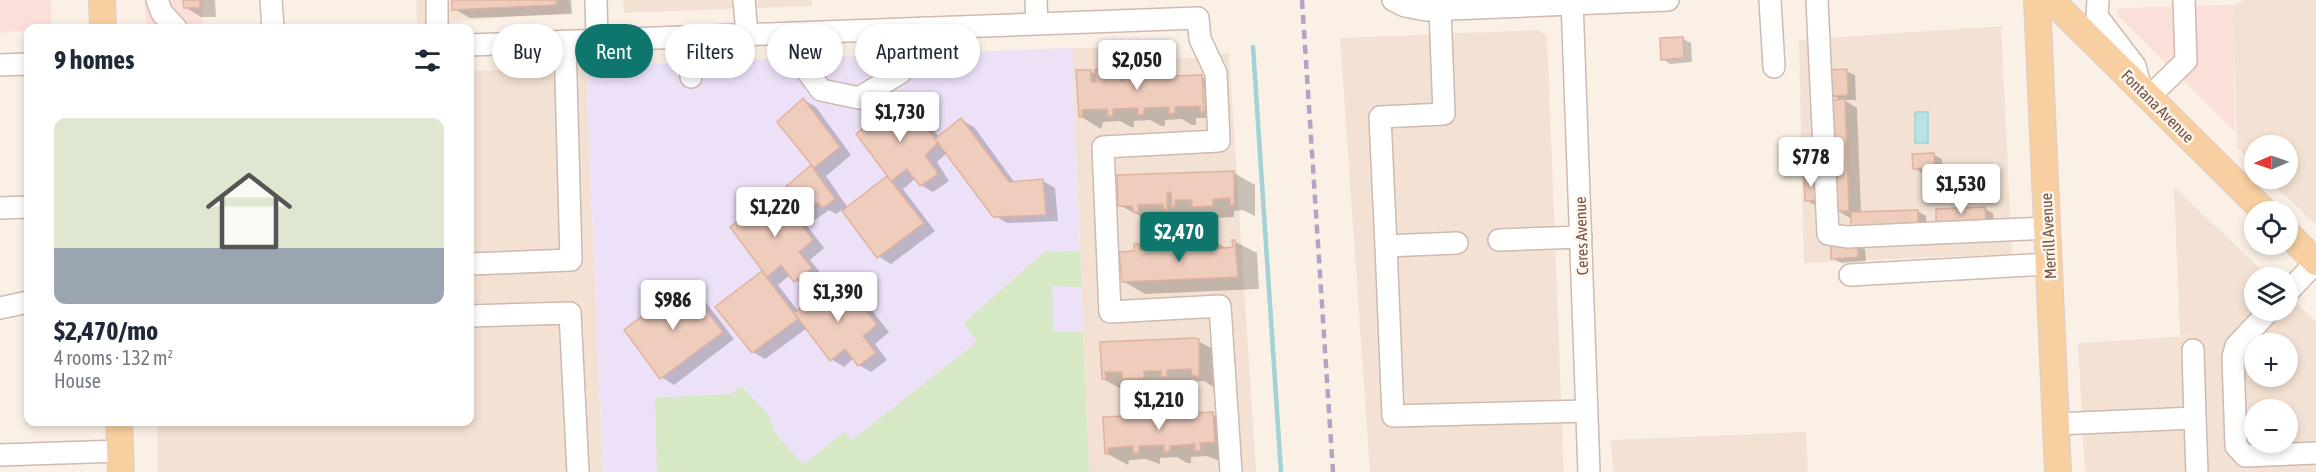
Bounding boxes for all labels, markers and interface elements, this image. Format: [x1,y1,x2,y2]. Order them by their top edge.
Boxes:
chip: Buy [492,24,563,78]
chip: Rent [575,24,653,78]
chip: Filters [665,24,755,78]
chip: New [767,24,843,78]
chip: Apartment [855,24,980,78]
pin: $2,050 [1088,40,1186,91]
icon: filters [411,44,444,77]
text: 9 homes [54,45,134,75]
text: $2,050 [1112,48,1162,71]
street label: Fontana Avenue [2118,66,2198,146]
pin: $1,730 [851,92,949,143]
text: $1,730 [875,100,925,123]
north arrow [2244,135,2298,189]
map controls [2244,135,2298,453]
pin: $778 [1775,137,1847,188]
text: $778 [1793,145,1829,168]
icon: home [195,157,303,265]
pin: $1,530 [1912,164,2010,215]
text: $1,530 [1936,172,1986,195]
pin: $1,220 [726,187,824,238]
street label: Merrill Avenue [2037,193,2059,279]
text: $1,220 [750,195,800,218]
street label: Ceres Avenue [1571,196,1591,276]
button: locate [2244,201,2298,255]
pin: $2,470 [1130,212,1228,263]
text: $2,470 [1154,220,1204,243]
button: layers [2244,267,2298,321]
pin: $1,390 [789,272,887,323]
pin: $986 [637,280,709,331]
text: $1,390 [813,280,863,303]
text: $986 [655,288,691,311]
text: $2,470/mo [54,316,158,346]
button: + [2244,333,2298,387]
text: 4 rooms · 132 m² [54,346,173,369]
text: House [54,369,101,392]
pin: $1,210 [1110,380,1208,431]
text: $1,210 [1134,388,1184,411]
button: − [2244,399,2298,453]

